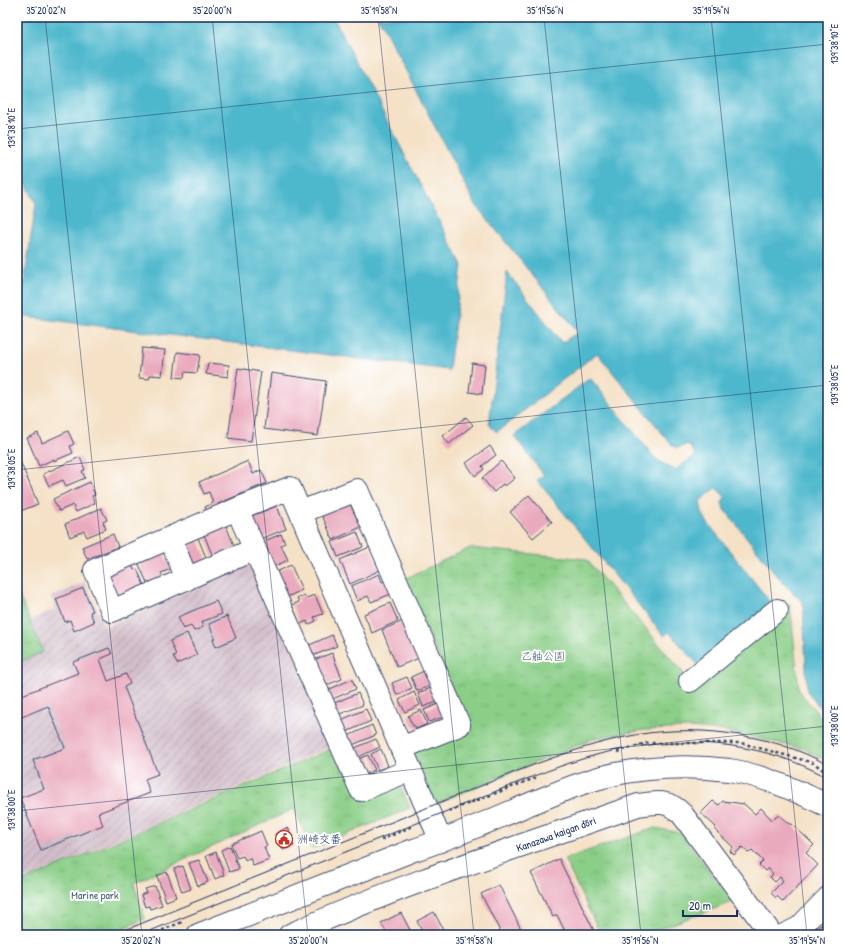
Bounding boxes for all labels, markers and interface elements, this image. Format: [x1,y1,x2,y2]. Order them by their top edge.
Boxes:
text: 35°20'02"N [26,4,66,17]
text: 35°20'00"N [192,4,232,17]
text: 35°19'58"N [361,4,397,17]
text: 35°19'56"N [527,4,563,17]
text: 35°19'54"N [693,4,729,17]
text: 139°38'10"E [828,23,841,64]
text: 139°38'10"E [5,107,18,148]
text: 139°38'05"E [828,364,841,405]
text: 139°38'05"E [5,448,18,489]
park label: 乙舳公園 [521,649,565,663]
text: 139°38'00"E [828,705,841,746]
text: 139°38'00"E [5,789,18,830]
street label: Kanazawa kaigan dōri [514,813,598,855]
public building icon: 洲崎交番 [274,829,294,849]
place label: 洲崎交番 [297,832,341,846]
park label: Marine park [71,888,119,902]
scale bar [683,892,737,918]
text: 20 m [689,897,711,914]
text: 35°20'02"N [121,934,161,947]
text: 35°20'00"N [288,934,328,947]
text: 35°19'58"N [456,934,492,947]
text: 35°19'56"N [622,934,658,947]
text: 35°19'54"N [789,934,825,947]

